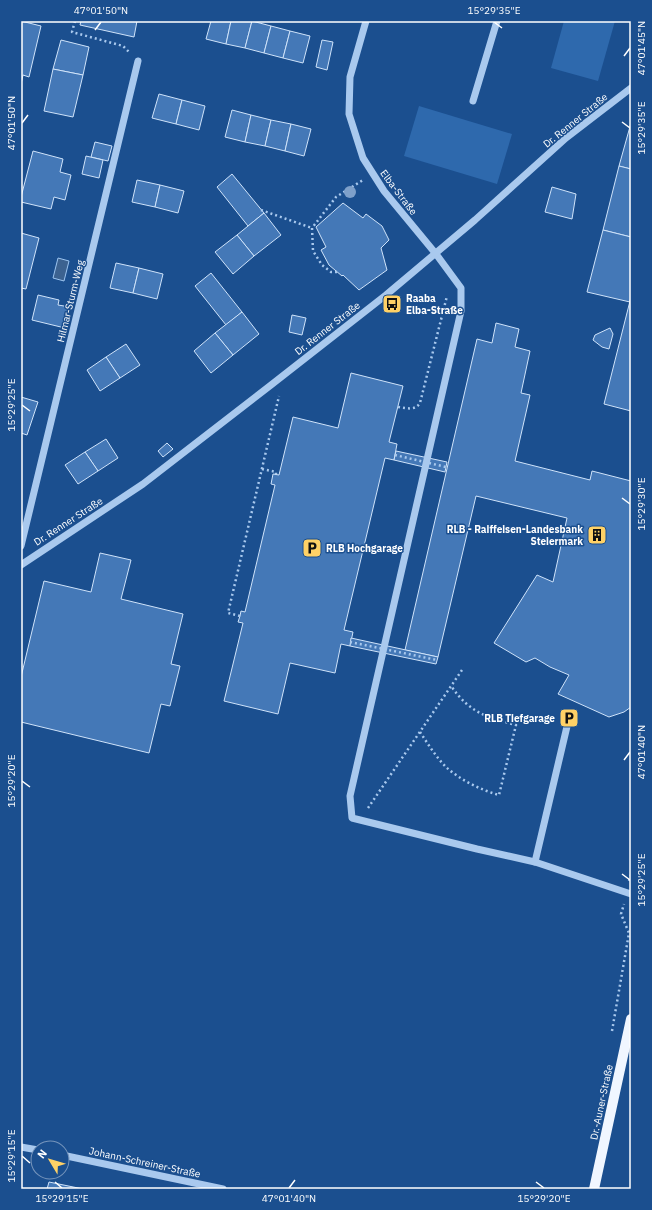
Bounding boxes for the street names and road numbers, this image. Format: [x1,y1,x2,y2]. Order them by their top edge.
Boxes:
street label: Dr. Renner Straße [540,90,611,150]
street label: Elba-Straße [377,167,420,218]
street label: Hilmar-Sturm-Weg [54,258,87,344]
street label: Dr. Renner Straße [292,299,363,358]
street label: Dr. Renner Straße [31,494,106,549]
street label: Dr.-Auner-Straße [587,1063,616,1141]
street label: Johann-Schreiner-Straße [88,1144,202,1181]

